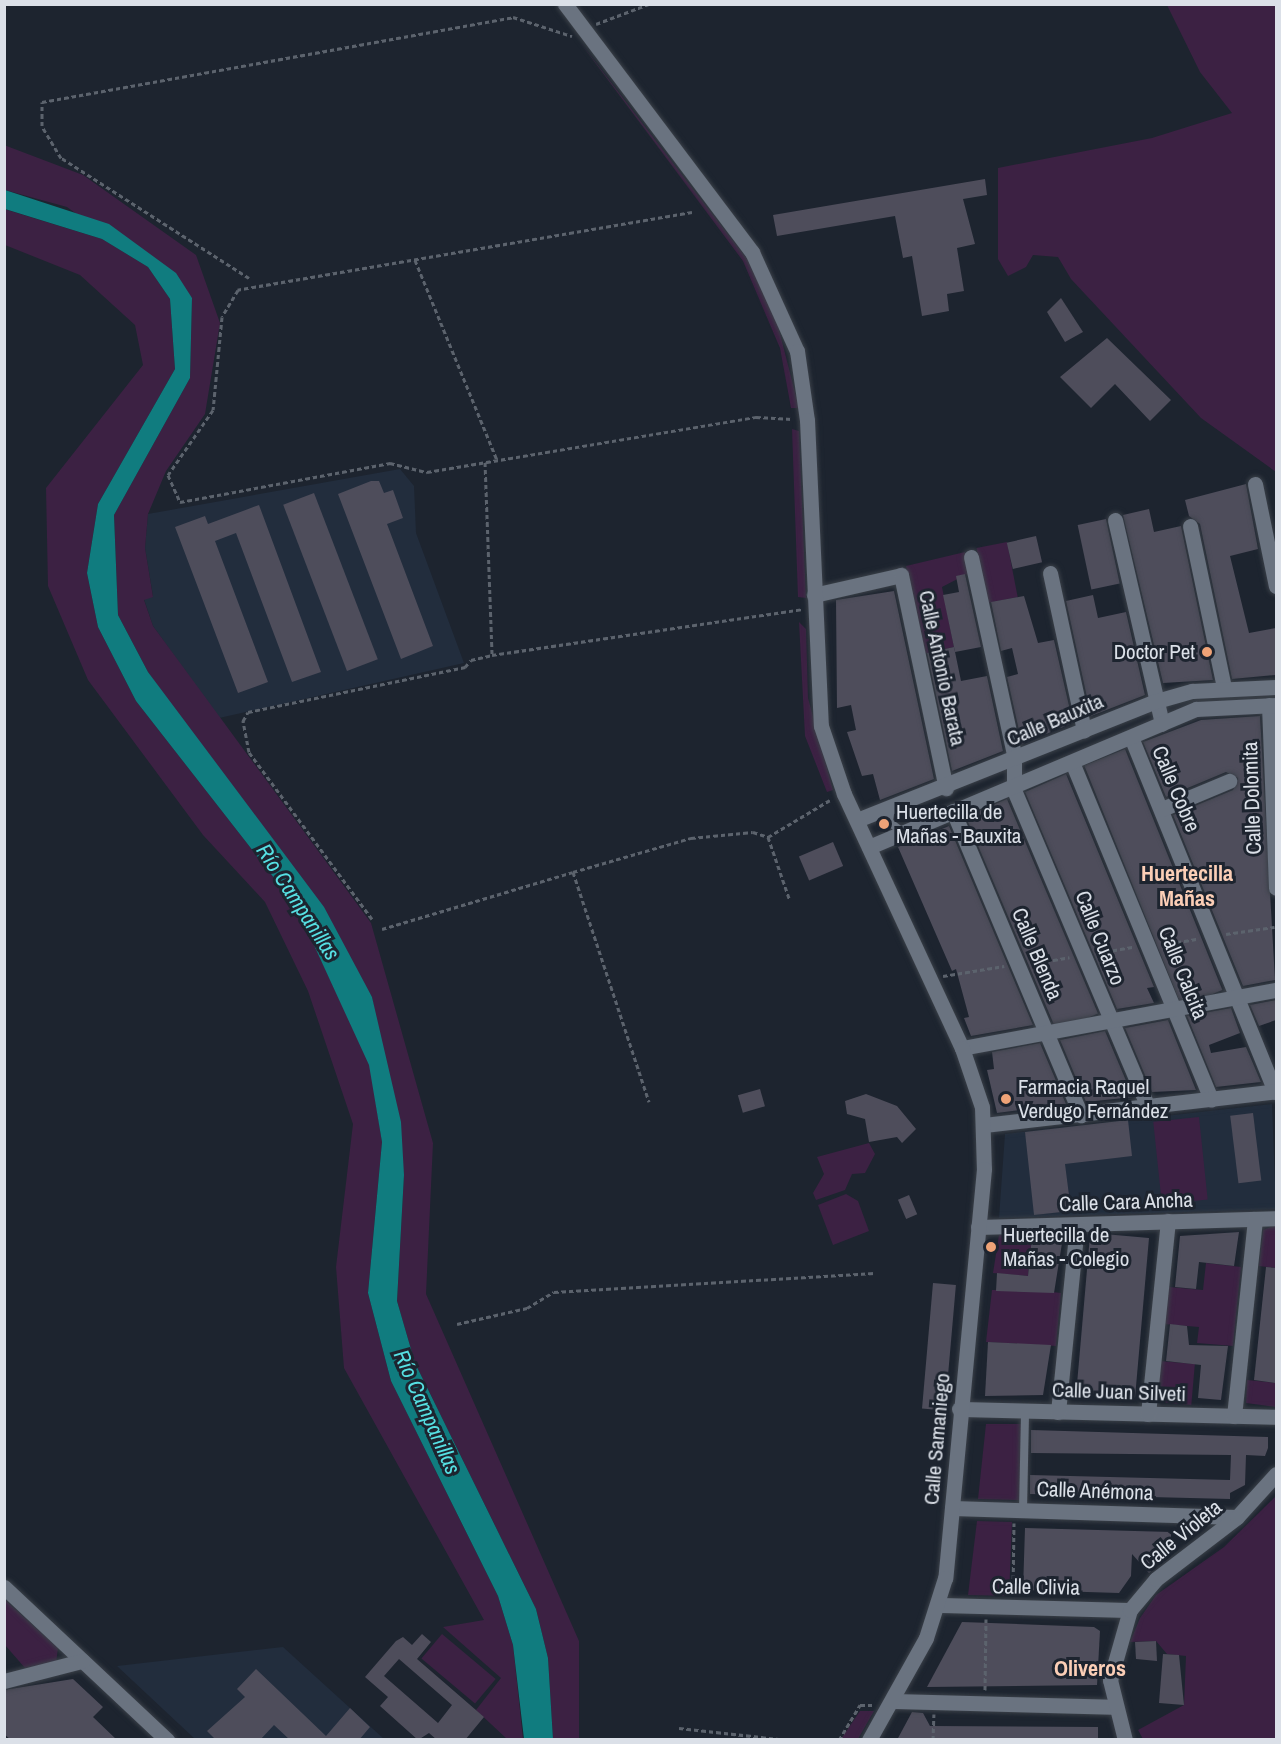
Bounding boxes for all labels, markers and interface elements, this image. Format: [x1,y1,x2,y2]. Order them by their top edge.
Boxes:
street label: Calle Antonio Barata [913,588,971,748]
place label: Doctor Pet [1114,639,1195,665]
marker: Doctor Pet [1200,645,1214,659]
street label: Calle Bauxita [1003,688,1107,752]
street label: Calle Dolomita [1237,741,1267,855]
street label: Calle Cobre [1147,742,1205,836]
place label: Huertecilla de Mañas - Bauxita [896,799,1021,849]
marker: Huertecilla de Mañas - Bauxita [877,817,891,831]
water label: Río Campanillas [251,839,345,965]
district label: Huertecilla Mañas [1141,860,1233,912]
street label: Calle Cuarzo [1070,887,1130,989]
street label: Calle Blenda [1006,904,1068,1004]
street label: Calle Calcita [1153,923,1213,1023]
place label: Farmacia Raquel Verdugo Fernández [1018,1074,1168,1124]
marker: Farmacia Raquel Verdugo Fernández [999,1092,1013,1106]
street label: Calle Cara Ancha [1058,1187,1194,1217]
place label: Huertecilla de Mañas - Colegio [1003,1222,1129,1272]
marker: Huertecilla de Mañas - Colegio [984,1240,998,1254]
water label: Río Campanillas [388,1346,466,1478]
street label: Calle Samaniego [919,1372,955,1506]
street label: Calle Juan Silveti [1052,1377,1186,1407]
street label: Calle Anémona [1036,1476,1154,1506]
street label: Calle Violeta [1135,1495,1227,1575]
street label: Calle Clivia [992,1574,1080,1600]
district label: Oliveros [1054,1656,1126,1682]

